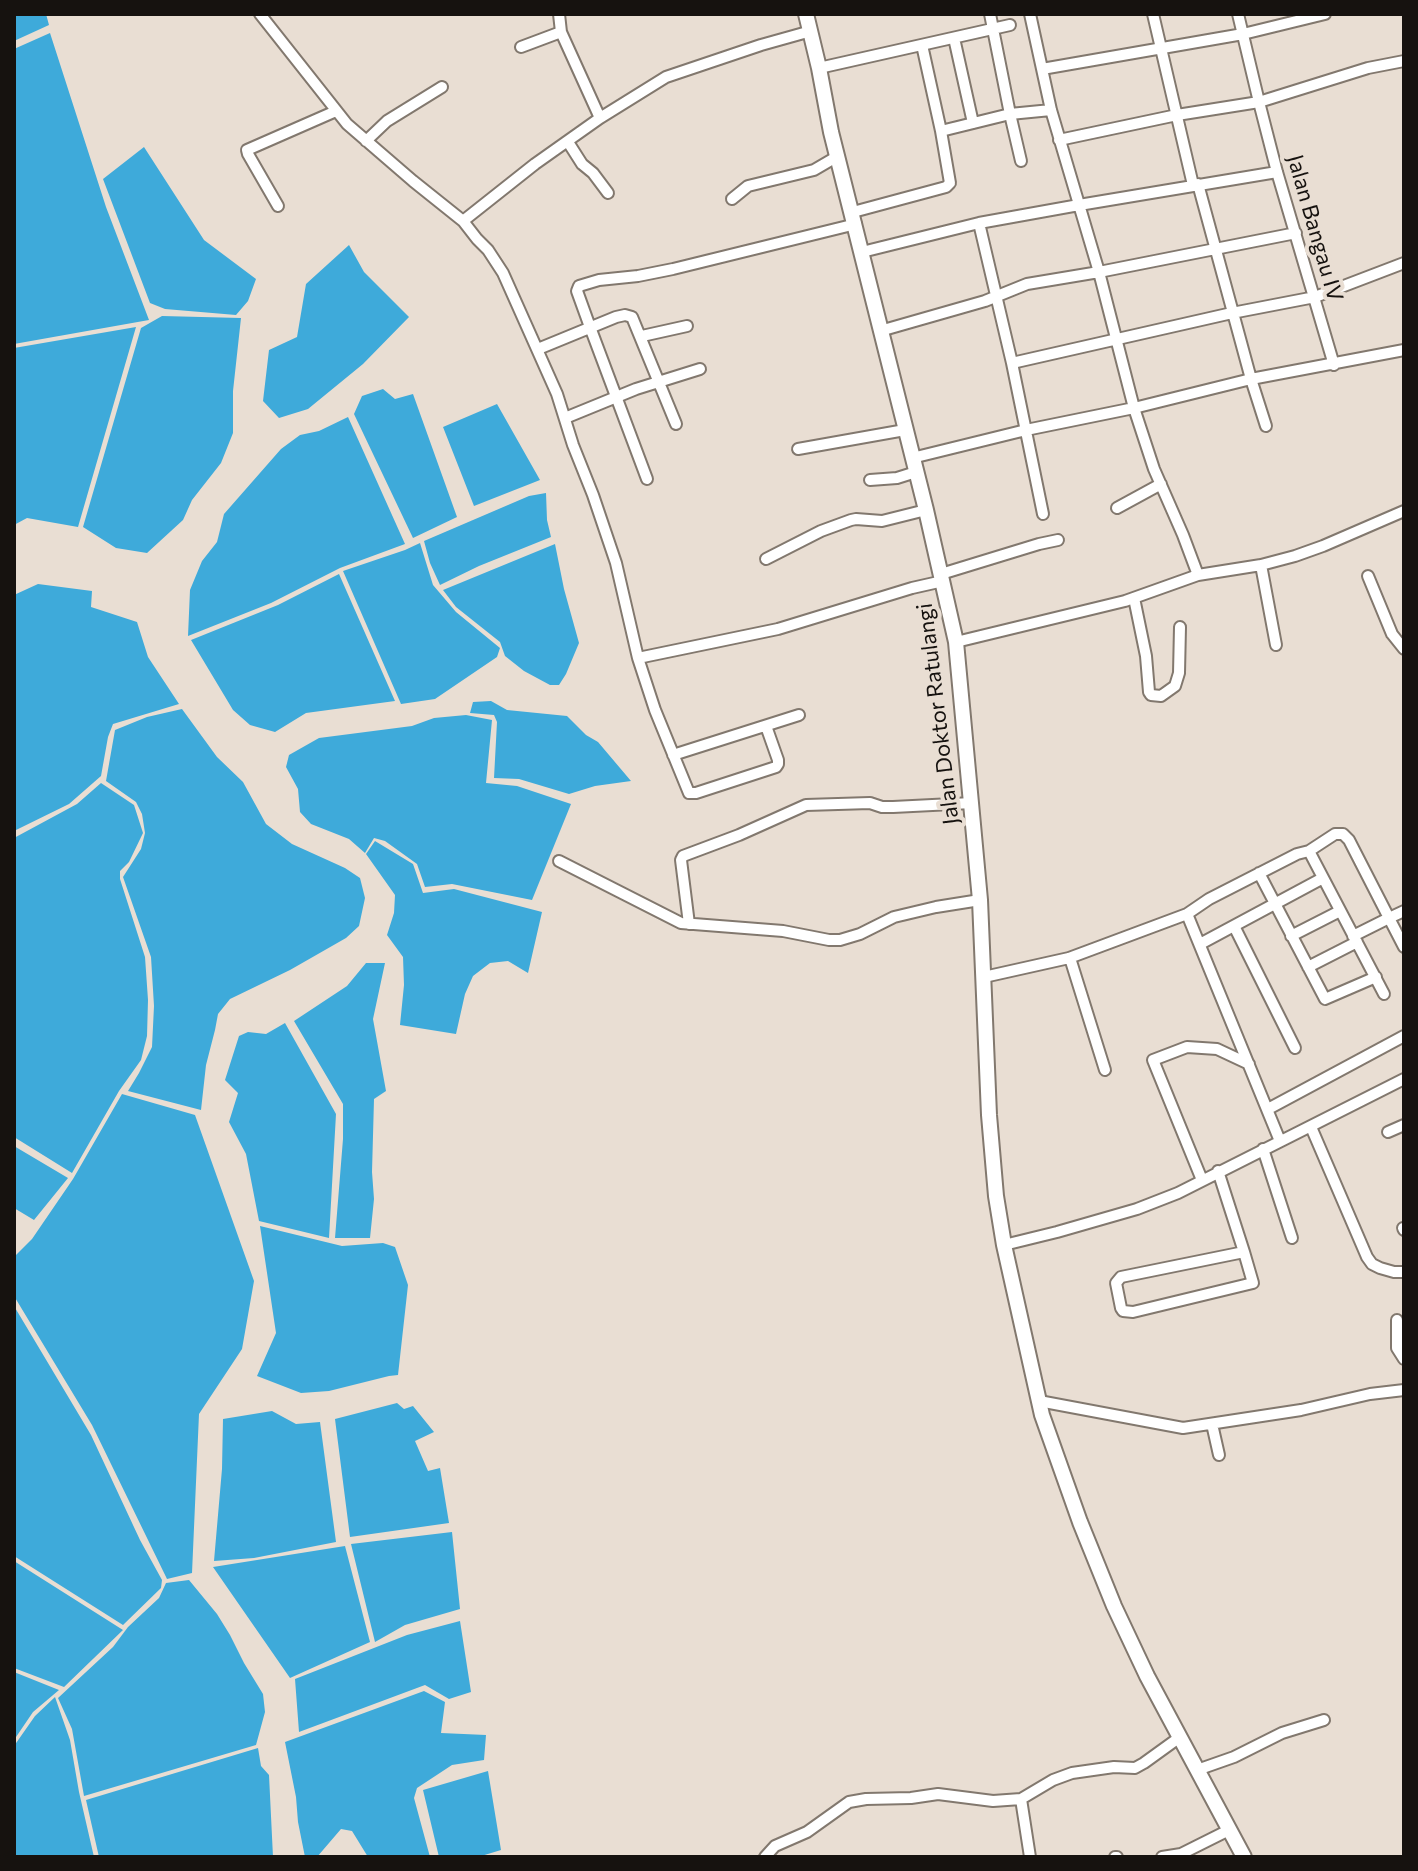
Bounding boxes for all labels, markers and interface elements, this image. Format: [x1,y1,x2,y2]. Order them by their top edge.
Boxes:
street label: Jalan Bangau IV [1281,152,1349,304]
street label: Jalan Doktor Ratulangi [911,602,965,826]

